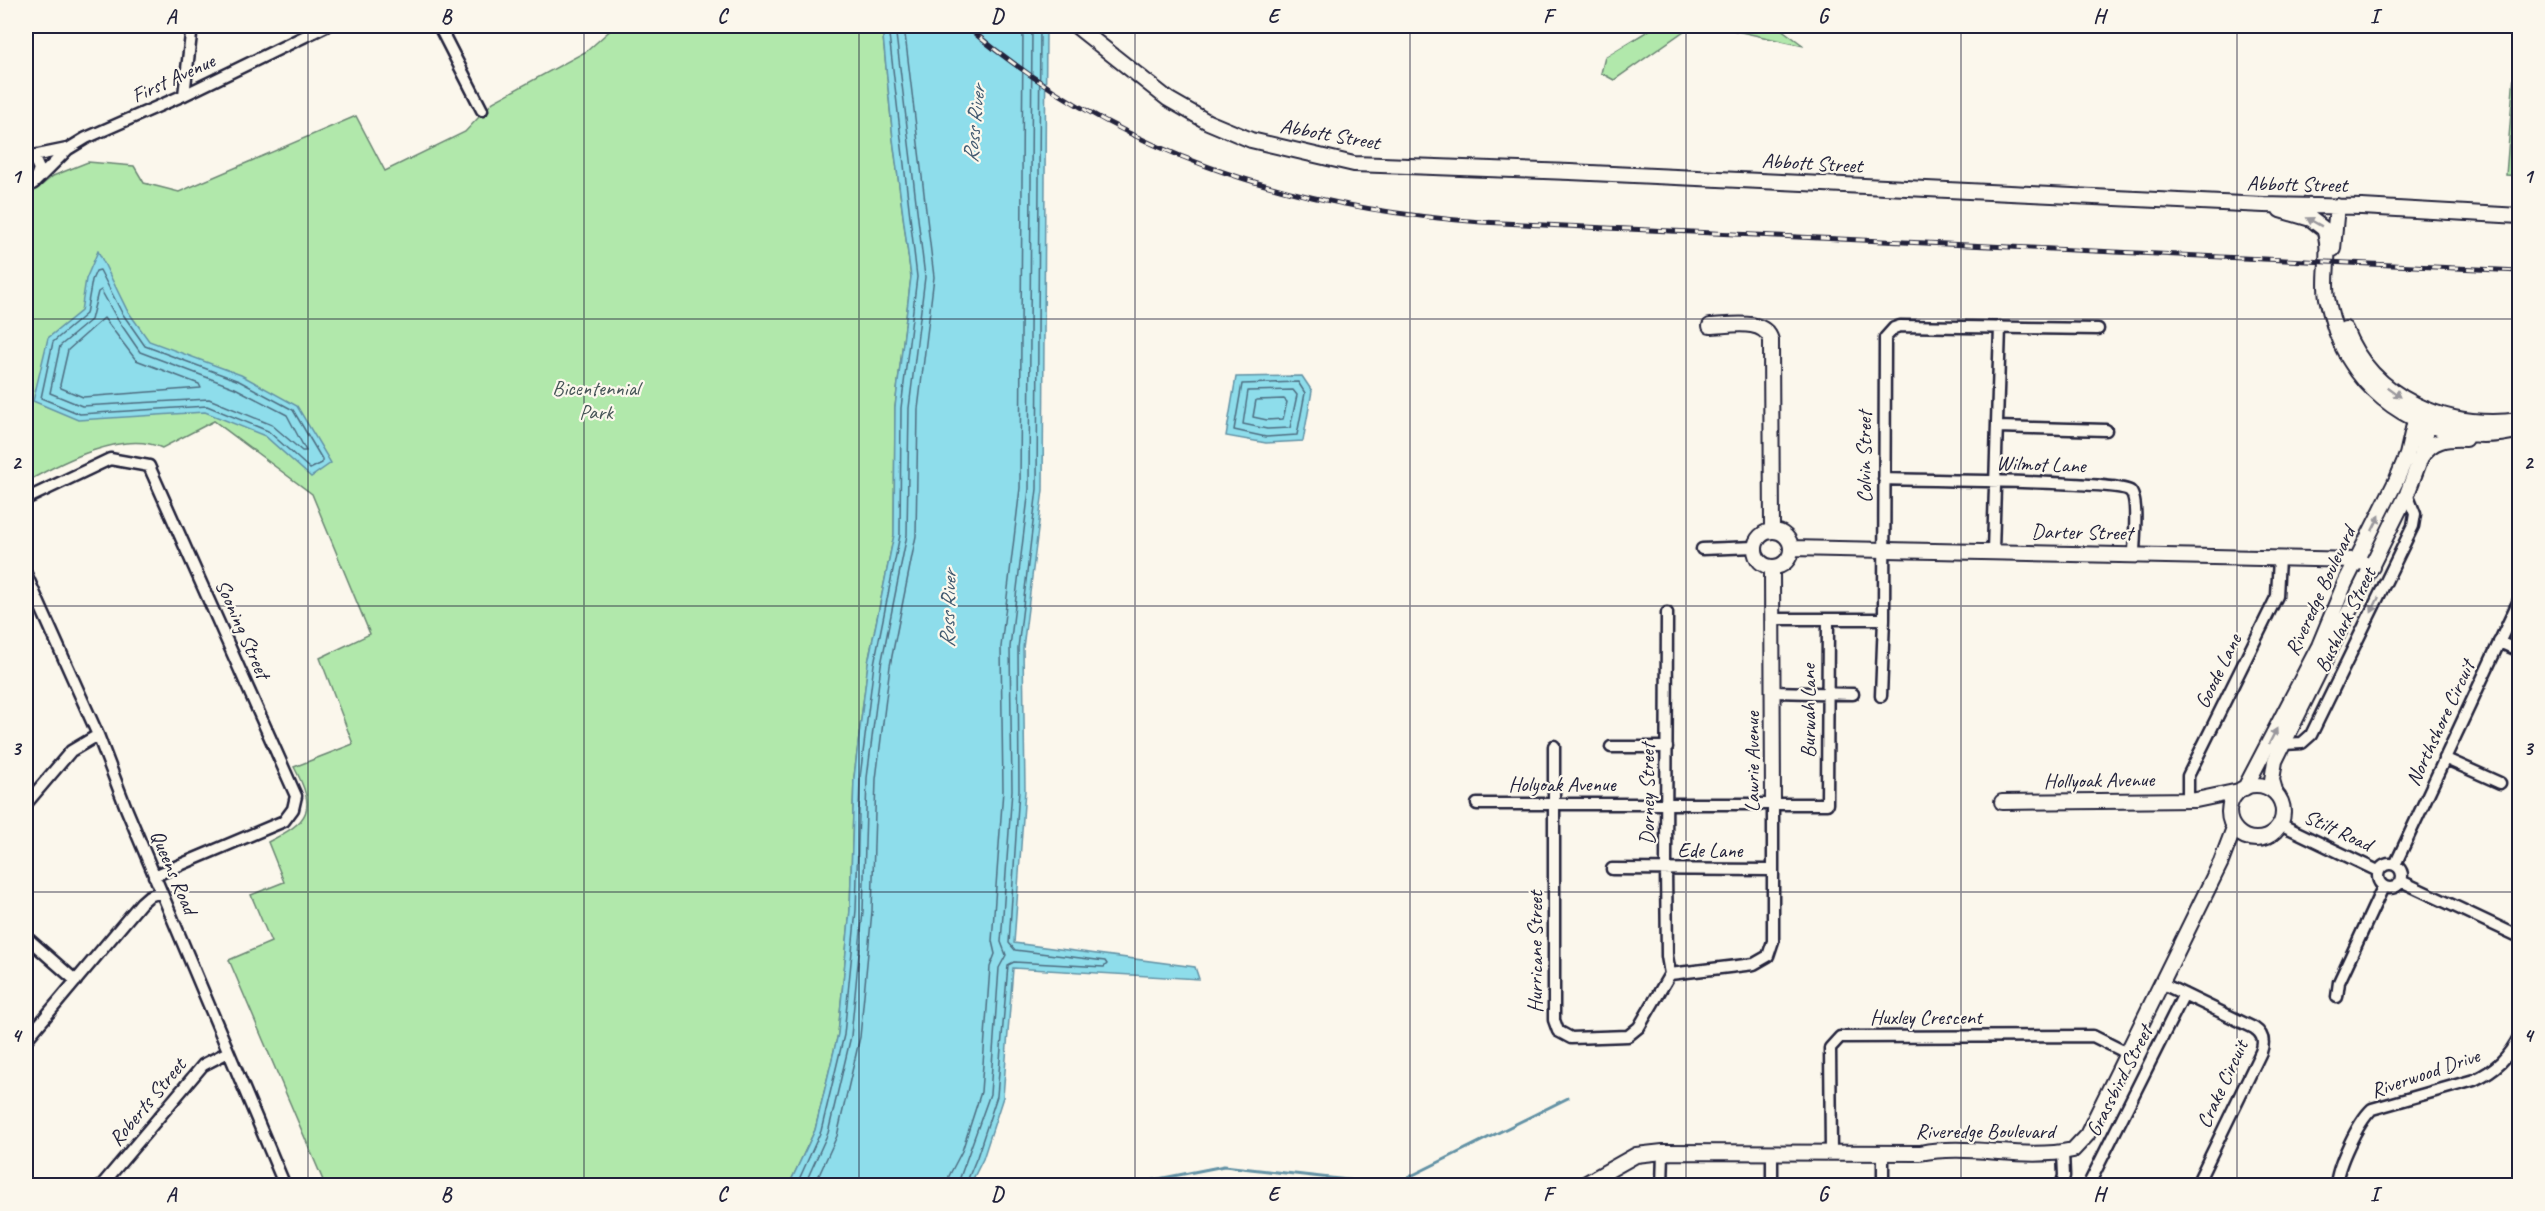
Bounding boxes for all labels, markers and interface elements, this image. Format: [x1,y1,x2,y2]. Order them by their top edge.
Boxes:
text: A [166,4,178,29]
text: B [441,4,453,29]
text: C [717,4,729,29]
text: D [991,4,1005,29]
text: E [1268,4,1282,29]
text: F [1543,4,1557,29]
text: G [1818,4,1831,29]
text: H [2093,4,2108,29]
text: I [2370,4,2383,29]
street label: First Avenue [127,47,220,109]
water label: Ross River [956,80,992,164]
street label: Abbott Street [1278,112,1384,156]
street label: Abbott Street [1761,147,1865,179]
text: 1 [12,164,23,189]
text: 1 [2524,164,2535,189]
street label: Abbott Street [2247,170,2350,198]
one-way arrow [2305,217,2322,227]
park label: Bicentennial Park [552,375,643,425]
one-way arrow [2385,386,2401,398]
street label: Colvin Street [1851,408,1877,503]
street label: Wilmot Lane [1996,449,2088,479]
text: 2 [12,450,23,475]
text: 2 [2524,450,2535,475]
one-way arrow [2371,514,2380,531]
street label: Darter Street [2031,518,2136,546]
street label: Riveredge Boulevard [2279,519,2363,659]
street label: Bushlark Street [2309,562,2382,676]
water label: Ross River [933,566,963,648]
street label: Sooning Street [210,575,278,685]
one-way arrow [2370,596,2380,613]
street label: Goode Lane [2189,628,2248,712]
street label: Northshore Circuit [2400,654,2482,790]
street label: Burwah Lane [1795,662,1821,758]
street label: Lawrie Avenue [1739,711,1765,812]
one-way arrow [2268,728,2278,745]
text: 3 [12,736,23,761]
text: 3 [2524,736,2535,761]
street label: Dorney Street [1634,740,1660,845]
street label: Hollyoak Avenue [2043,766,2156,794]
street label: Holyoak Avenue [1509,771,1617,797]
street label: Stilt Road [2300,803,2379,859]
street label: Queens Road [145,826,204,920]
street label: Ede Lane [1678,837,1744,863]
street label: Hurricane Street [1522,889,1548,1013]
street label: Huxley Crescent [1870,1004,1984,1030]
street label: Grassbird Street [2080,1019,2159,1141]
text: 4 [12,1023,24,1048]
text: 4 [2524,1023,2536,1048]
street label: Crake Circuit [2190,1034,2254,1132]
street label: Riverwood Drive [2367,1042,2484,1104]
street label: Roberts Street [103,1051,193,1151]
street label: Riveredge Boulevard [1916,1118,2058,1144]
text: A [166,1182,178,1207]
text: B [441,1182,453,1207]
text: C [717,1182,729,1207]
text: D [991,1182,1005,1207]
text: E [1268,1182,1282,1207]
text: F [1543,1182,1557,1207]
text: G [1818,1182,1831,1207]
text: H [2093,1182,2108,1207]
text: I [2370,1182,2383,1207]

